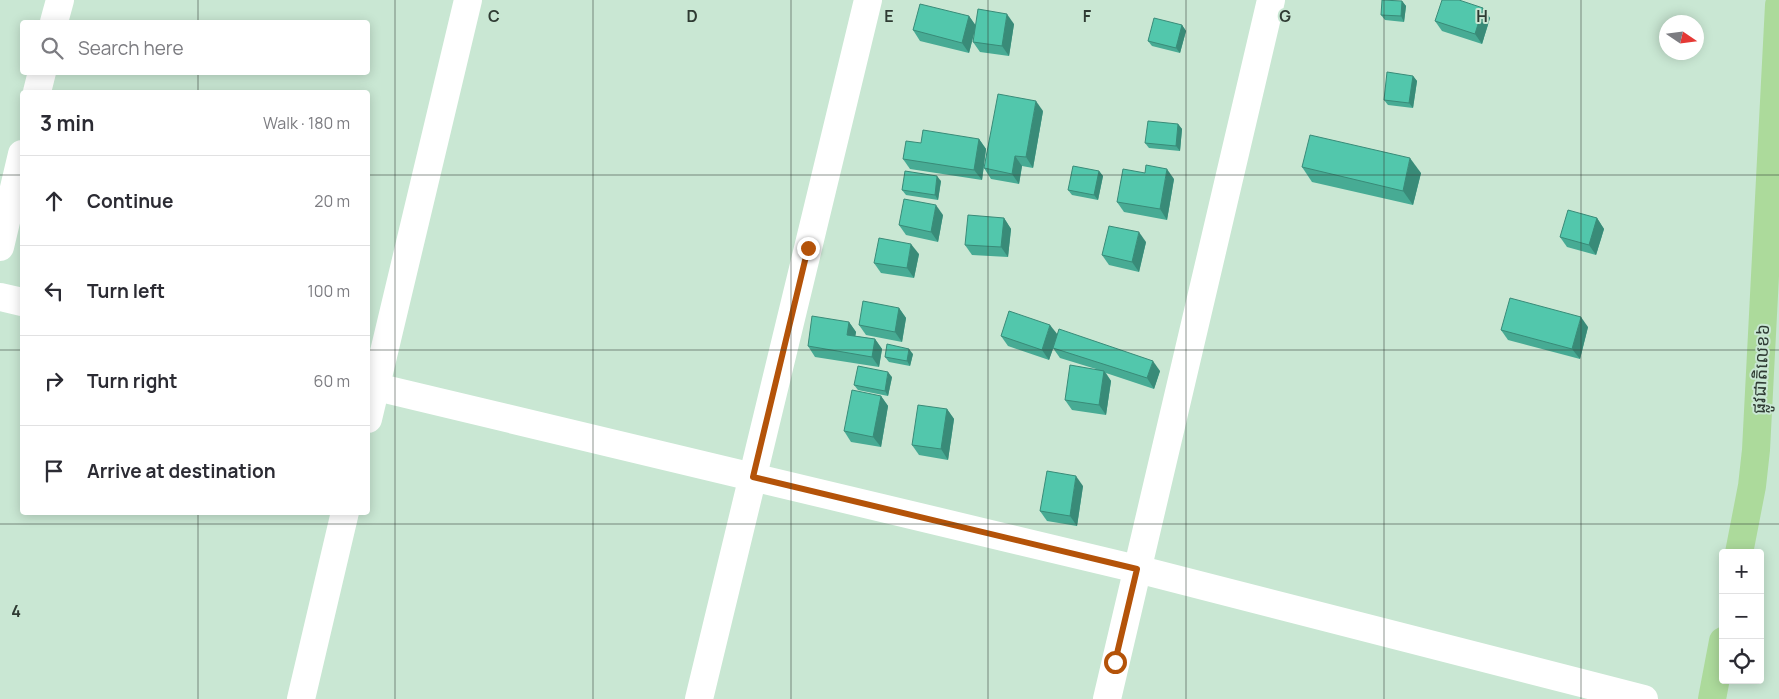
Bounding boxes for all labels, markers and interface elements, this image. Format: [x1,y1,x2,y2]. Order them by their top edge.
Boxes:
text: C [488,5,500,27]
text: D [686,5,698,27]
text: E [884,5,894,27]
text: F [1083,5,1092,27]
text: G [1279,5,1291,27]
text: H [1476,5,1488,27]
north arrow [1659,15,1704,60]
search box [20,20,370,75]
icon: search [38,34,66,62]
text: Search here [78,35,184,61]
text: 3 min [40,109,94,137]
text: Walk · 180 m [263,112,350,134]
icon: ahead [40,187,68,215]
text: Continue [87,188,173,214]
text: 20 m [314,190,350,212]
route end [797,237,820,260]
icon: left [40,277,68,305]
text: Turn left [87,278,165,304]
text: 100 m [307,280,350,302]
street label: ផ្លូវជាតិលេខ៦ [1746,323,1779,415]
icon: right [40,367,68,395]
text: Turn right [87,368,177,394]
text: 60 m [314,370,350,392]
icon: arrive [40,457,68,485]
text: Arrive at destination [87,458,276,484]
map controls [1719,549,1764,684]
button: + [1719,549,1764,594]
button: − [1719,594,1764,639]
text: 4 [11,600,21,622]
button: locate [1719,639,1764,684]
route start [1104,651,1127,674]

